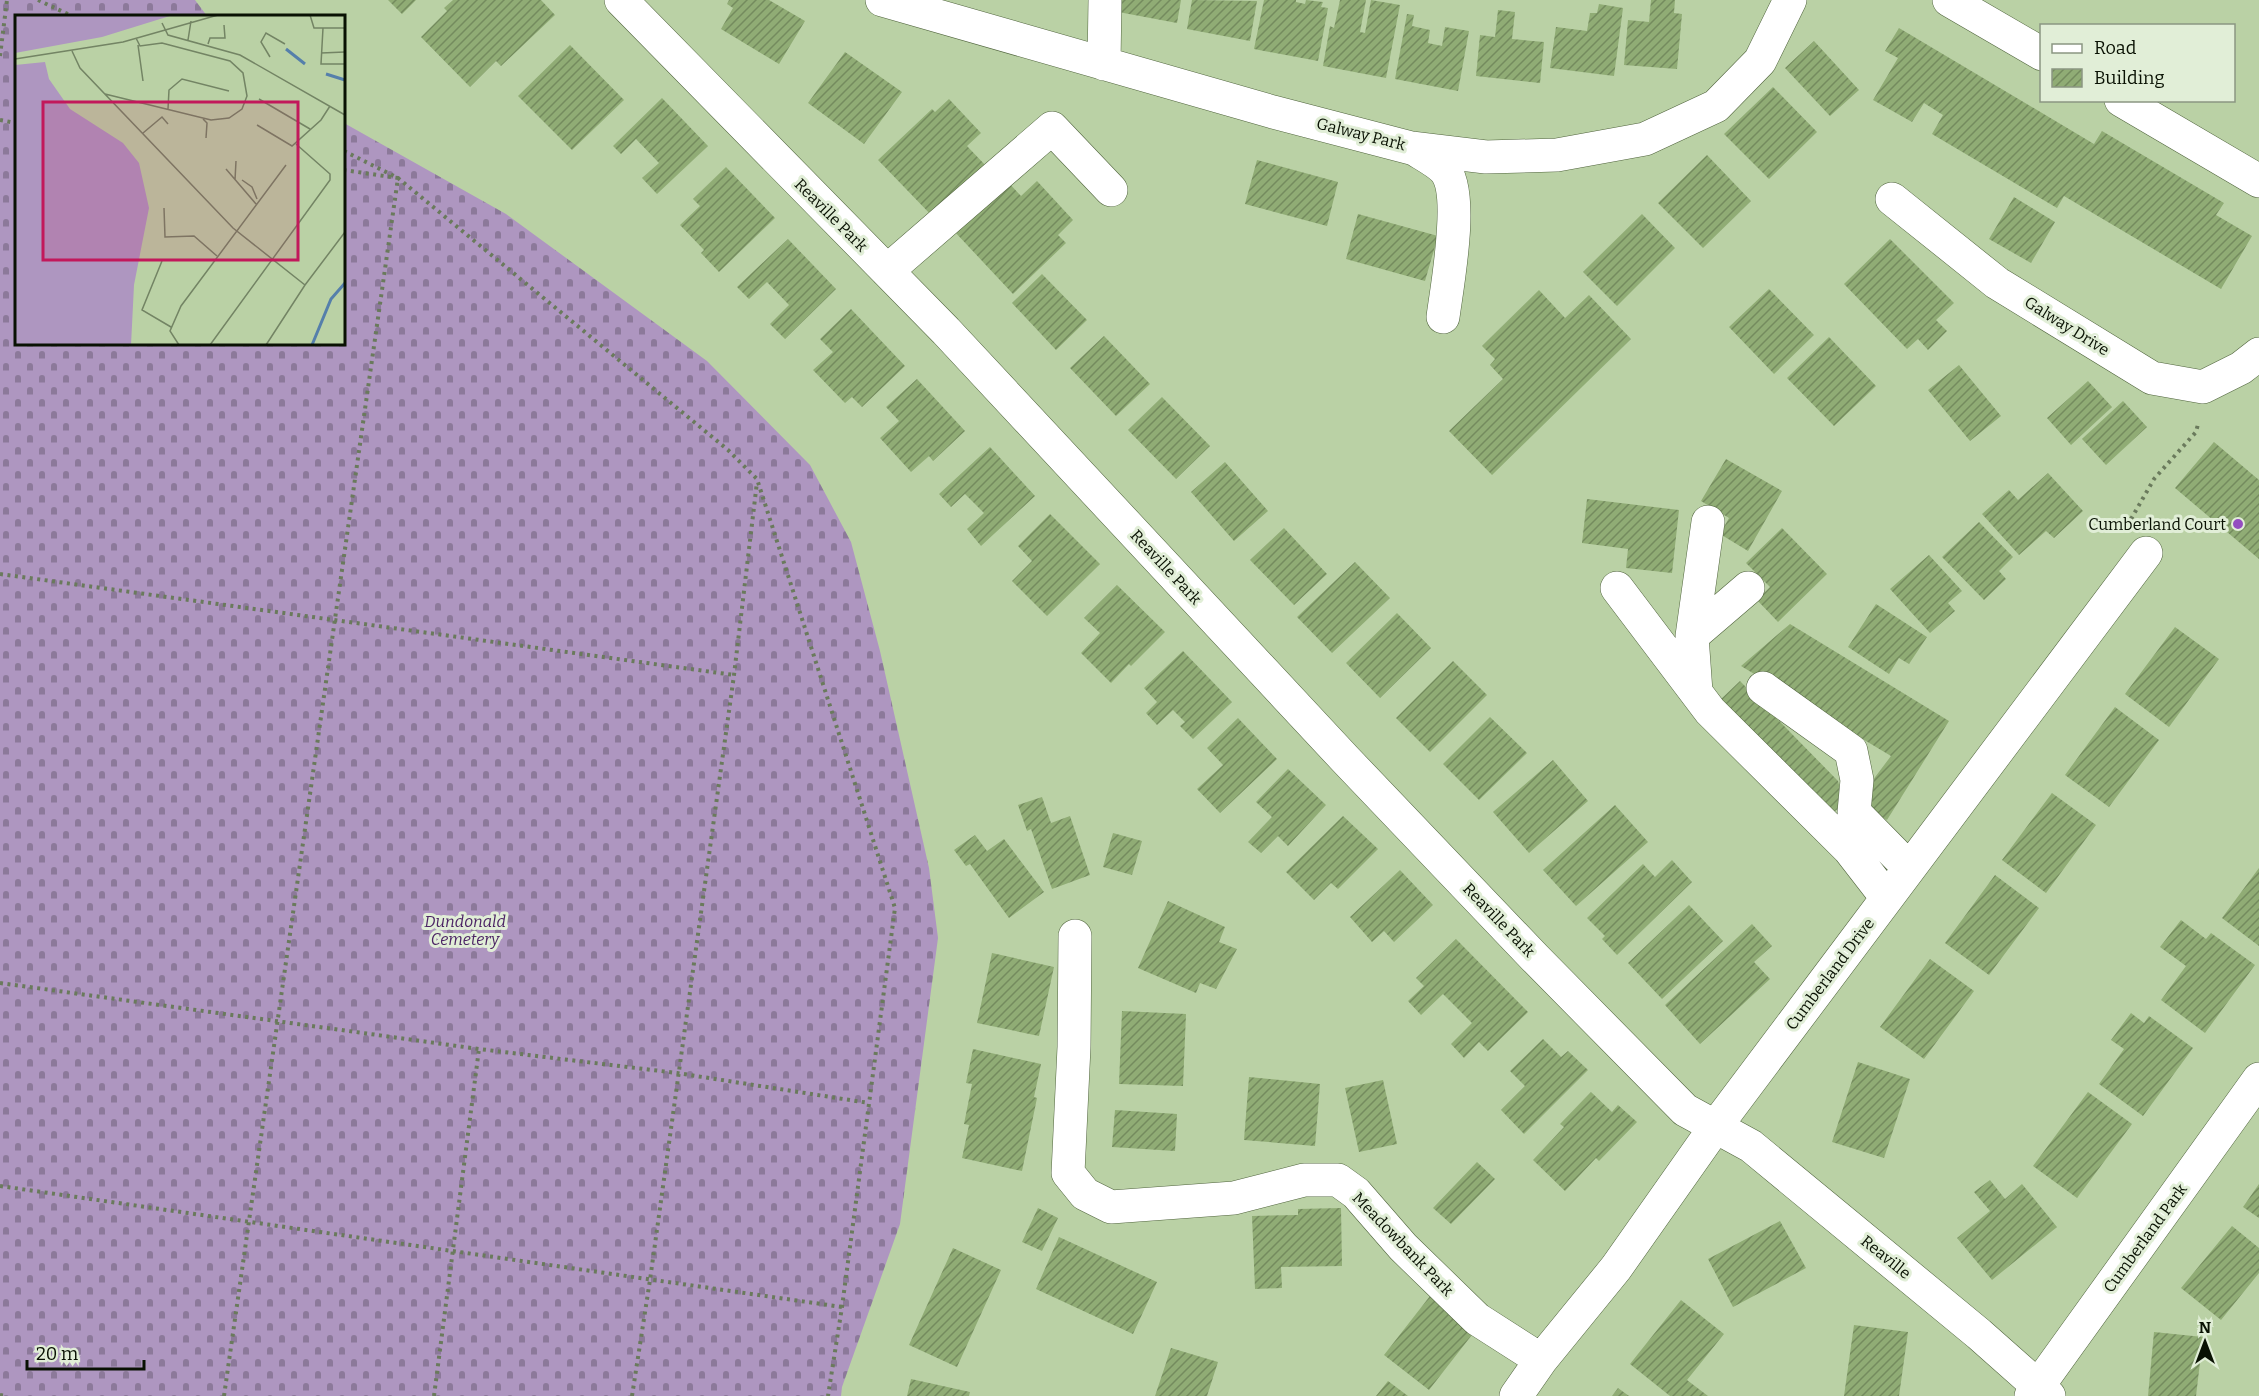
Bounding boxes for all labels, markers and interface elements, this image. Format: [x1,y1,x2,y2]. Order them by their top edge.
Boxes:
inset map [15,15,345,345]
legend [2040,24,2235,102]
text: Road [2094,37,2137,59]
text: Building [2094,67,2165,89]
street label: Galway Park [1315,114,1407,154]
street label: Reaville Park [791,175,871,255]
street label: Galway Drive [2021,292,2113,360]
place label: Cumberland Court [2088,515,2226,534]
marker: Cumberland Court [2231,517,2245,531]
street label: Reaville Park [1127,526,1205,608]
street label: Reaville Park [1459,879,1539,961]
park label: Dundonald Cemetery [424,912,506,949]
street label: Cumberland Drive [1782,914,1878,1034]
street label: Cumberland Park [2099,1180,2191,1296]
street label: Meadowbank Park [1349,1188,1457,1300]
street label: Reaville [1857,1231,1915,1283]
north arrow [2175,1312,2235,1372]
text: N [2199,1318,2211,1337]
scale bar [27,1333,144,1371]
text: 20 m [36,1343,78,1365]

